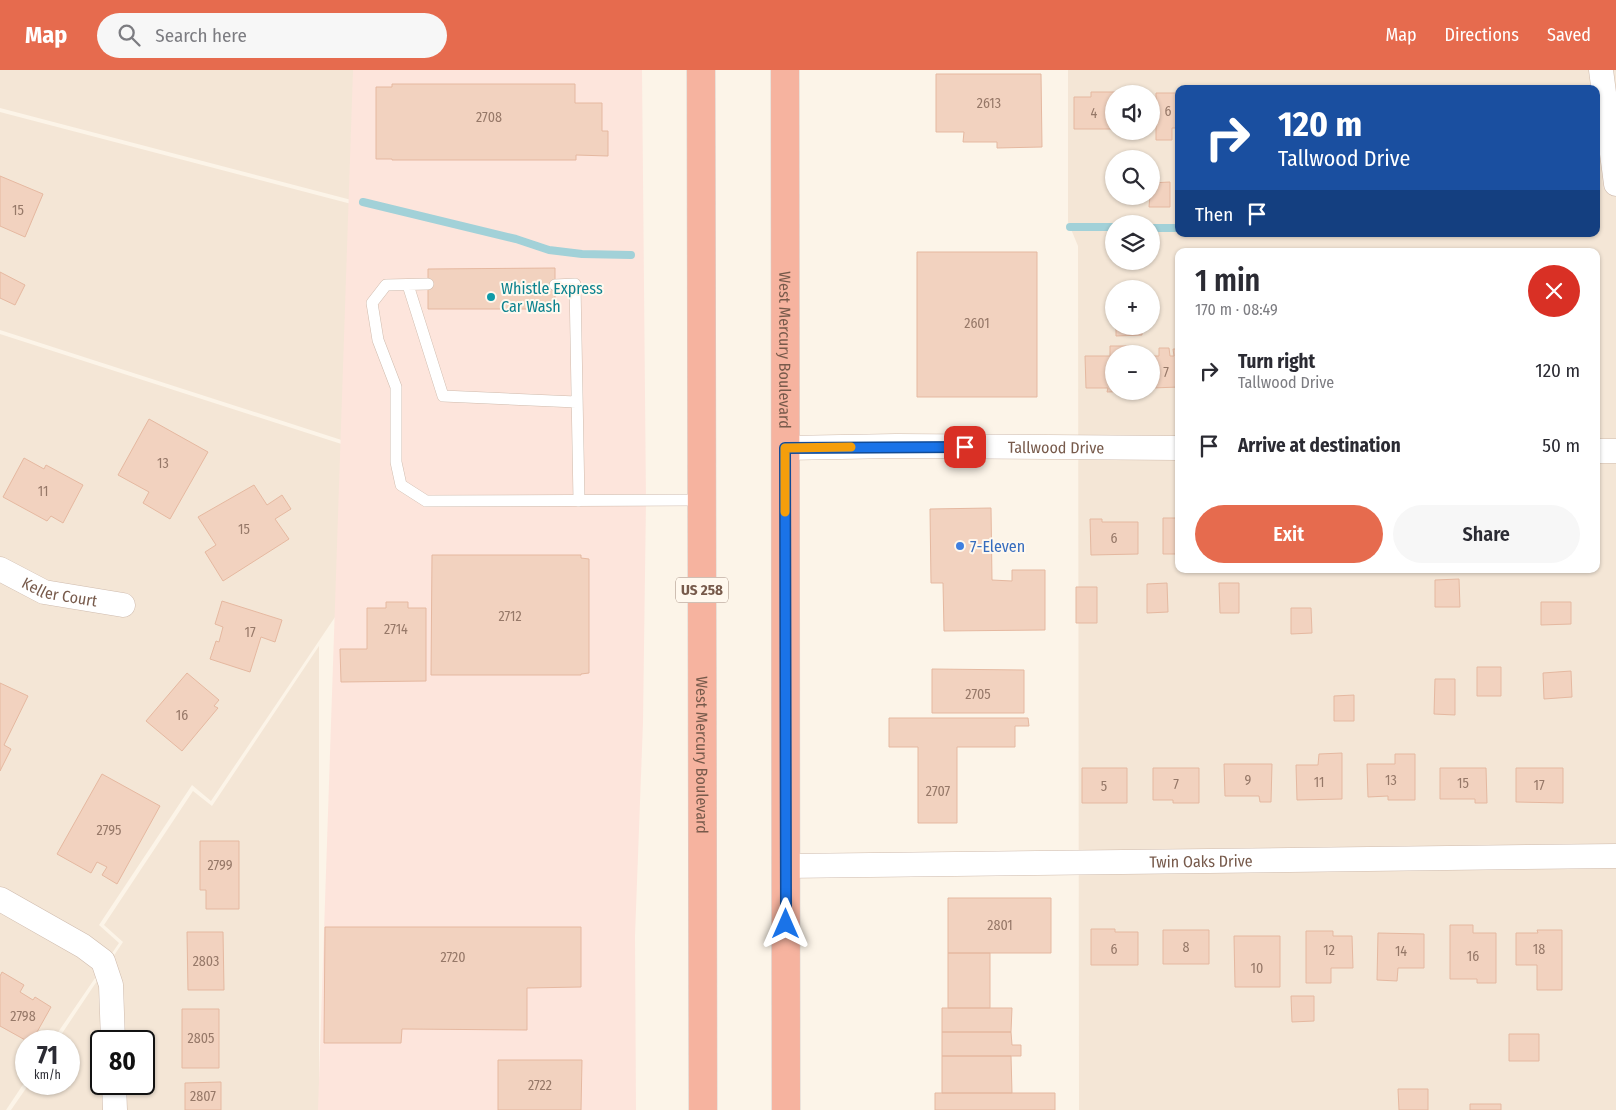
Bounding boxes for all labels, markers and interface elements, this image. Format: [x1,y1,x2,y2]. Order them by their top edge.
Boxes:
search box [97,13,447,58]
text: Map [25,21,67,49]
icon: search [115,21,143,49]
text: Search here [155,24,247,47]
text: Map [1385,24,1417,46]
text: Directions [1445,24,1519,46]
text: Saved [1547,24,1591,46]
map controls [1105,85,1160,400]
button: sound [1105,85,1160,140]
house number: 2613 [977,95,1001,112]
house number: 6 [1165,103,1172,120]
text: 120 m [1278,103,1362,145]
house number: 4 [1091,105,1098,122]
icon: right [1195,105,1260,170]
house number: 2708 [476,109,502,126]
text: Tallwood Drive [1278,145,1410,172]
button: search [1105,150,1160,205]
icon: arrive [1243,200,1271,228]
house number: 15 [12,202,24,219]
text: Then [1195,203,1233,226]
button: layers [1105,215,1160,270]
text: 1 min [1195,263,1260,299]
button: close [1528,265,1580,317]
street label: West Mercury Boulevard [775,271,794,429]
place label: Whistle Express Car Wash [501,279,603,316]
button: + [1105,280,1160,335]
marker: Whistle Express Car Wash [485,291,497,303]
text: 170 m · 08:49 [1195,300,1278,319]
house number: 2601 [964,315,990,332]
button: − [1105,345,1160,400]
text: Turn right [1238,350,1315,373]
icon: right [1195,357,1223,385]
text: 120 m [1535,359,1580,382]
house number: 7 [1163,364,1169,381]
text: Tallwood Drive [1238,373,1334,392]
pin [944,426,986,468]
icon: arrive [1195,432,1223,460]
icon: arrive [951,433,979,461]
text: Arrive at destination [1238,434,1401,457]
text: 50 m [1542,434,1580,457]
street label: Tallwood Drive [1008,438,1104,457]
house number: 13 [157,455,169,472]
house number: 11 [38,483,48,500]
button: Exit [1195,505,1383,563]
button: Share [1393,505,1580,563]
house number: 15 [238,521,250,538]
house number: 6 [1111,530,1118,547]
place label: 7-Eleven [970,537,1025,556]
marker: 7-Eleven [954,540,966,552]
street label: Keller Court [19,573,99,611]
road number: US 258 [676,578,728,602]
house number: 2712 [498,608,522,625]
house number: 2714 [384,621,408,638]
house number: 17 [244,624,256,641]
street label: West Mercury Boulevard [692,676,711,834]
house number: 2705 [965,686,991,703]
house number: 16 [176,707,188,724]
house number: 9 [1245,772,1252,789]
house number: 13 [1385,772,1397,789]
house number: 11 [1314,774,1324,791]
house number: 15 [1457,775,1469,792]
house number: 7 [1173,776,1179,793]
house number: 17 [1533,777,1545,794]
house number: 5 [1101,778,1107,795]
house number: 2707 [926,783,950,800]
house number: 2795 [97,822,121,839]
street label: Twin Oaks Drive [1149,851,1253,872]
house number: 2799 [207,857,233,874]
position arrow [759,897,811,949]
house number: 2801 [987,917,1013,934]
house number: 8 [1183,939,1190,956]
house number: 6 [1111,941,1118,958]
house number: 18 [1533,941,1545,958]
house number: 12 [1323,942,1335,959]
house number: 14 [1395,943,1407,960]
house number: 16 [1467,948,1479,965]
house number: 2720 [440,949,466,966]
house number: 2803 [193,953,219,970]
house number: 10 [1251,960,1263,977]
house number: 2798 [10,1008,36,1025]
speed limit sign: 80 [90,1030,155,1095]
house number: 2805 [188,1030,214,1047]
text: 71 [37,1041,58,1071]
text: km/h [34,1068,61,1082]
house number: 2722 [528,1077,552,1094]
house number: 2807 [190,1088,216,1105]

